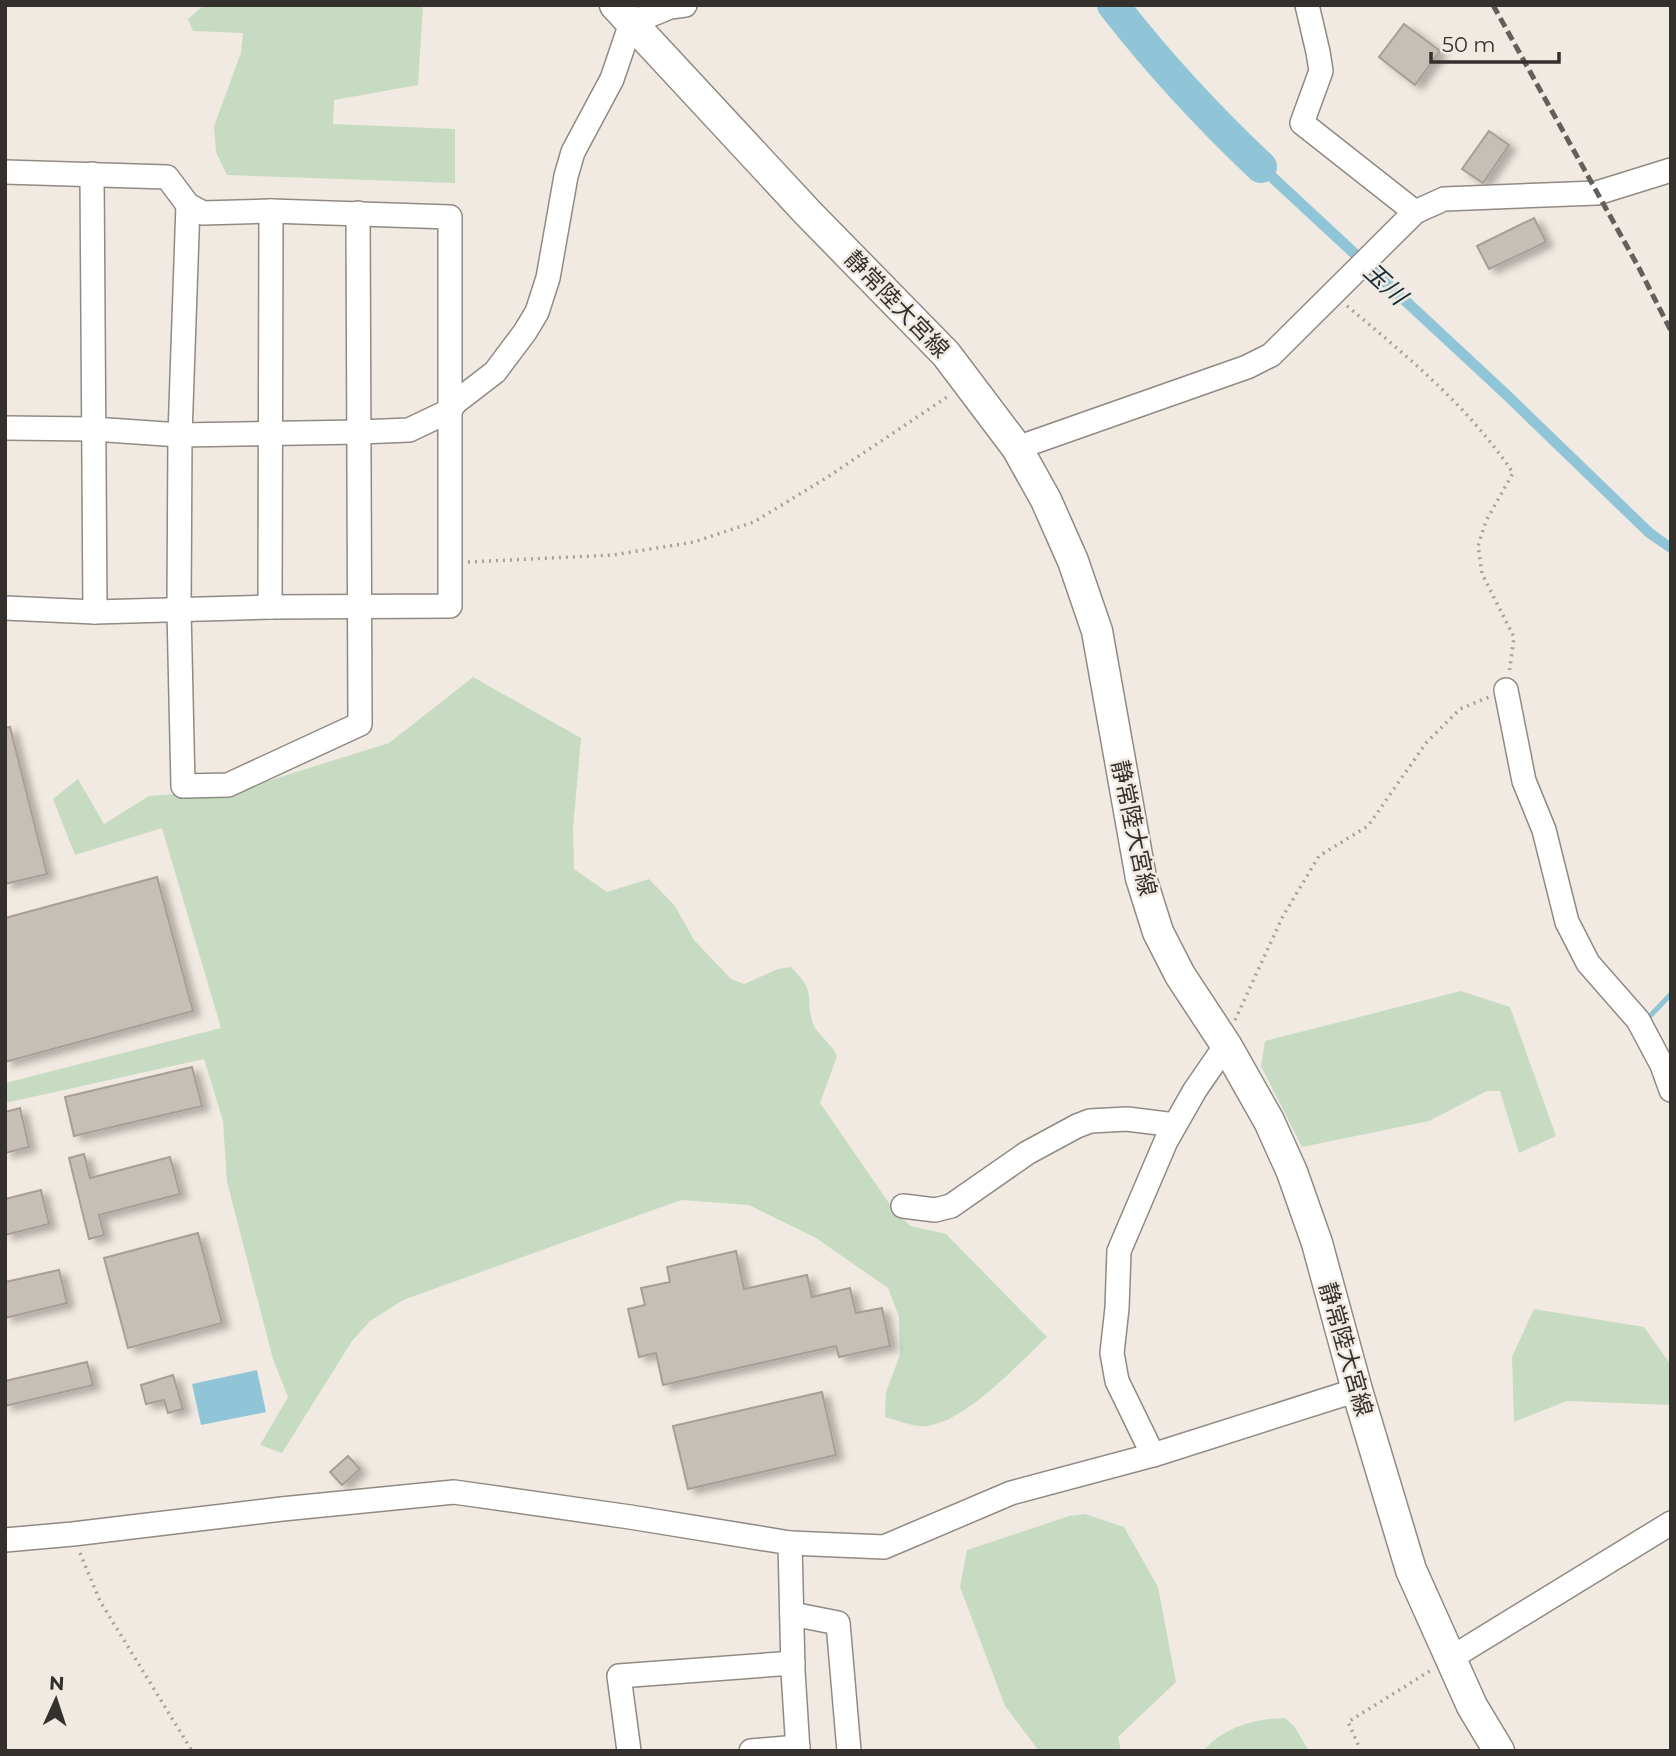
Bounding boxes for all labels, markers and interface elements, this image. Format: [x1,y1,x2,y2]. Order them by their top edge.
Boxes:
scale bar [1431,21,1559,65]
text: 50 m [1442,32,1496,57]
street label: 静常陸大宮線 [839,245,955,363]
water label: 玉川 [1358,257,1415,313]
street label: 静常陸大宮線 [1106,758,1162,898]
street label: 静常陸大宮線 [1314,1279,1378,1419]
north arrow [21,1665,91,1735]
text: N [49,1672,65,1695]

